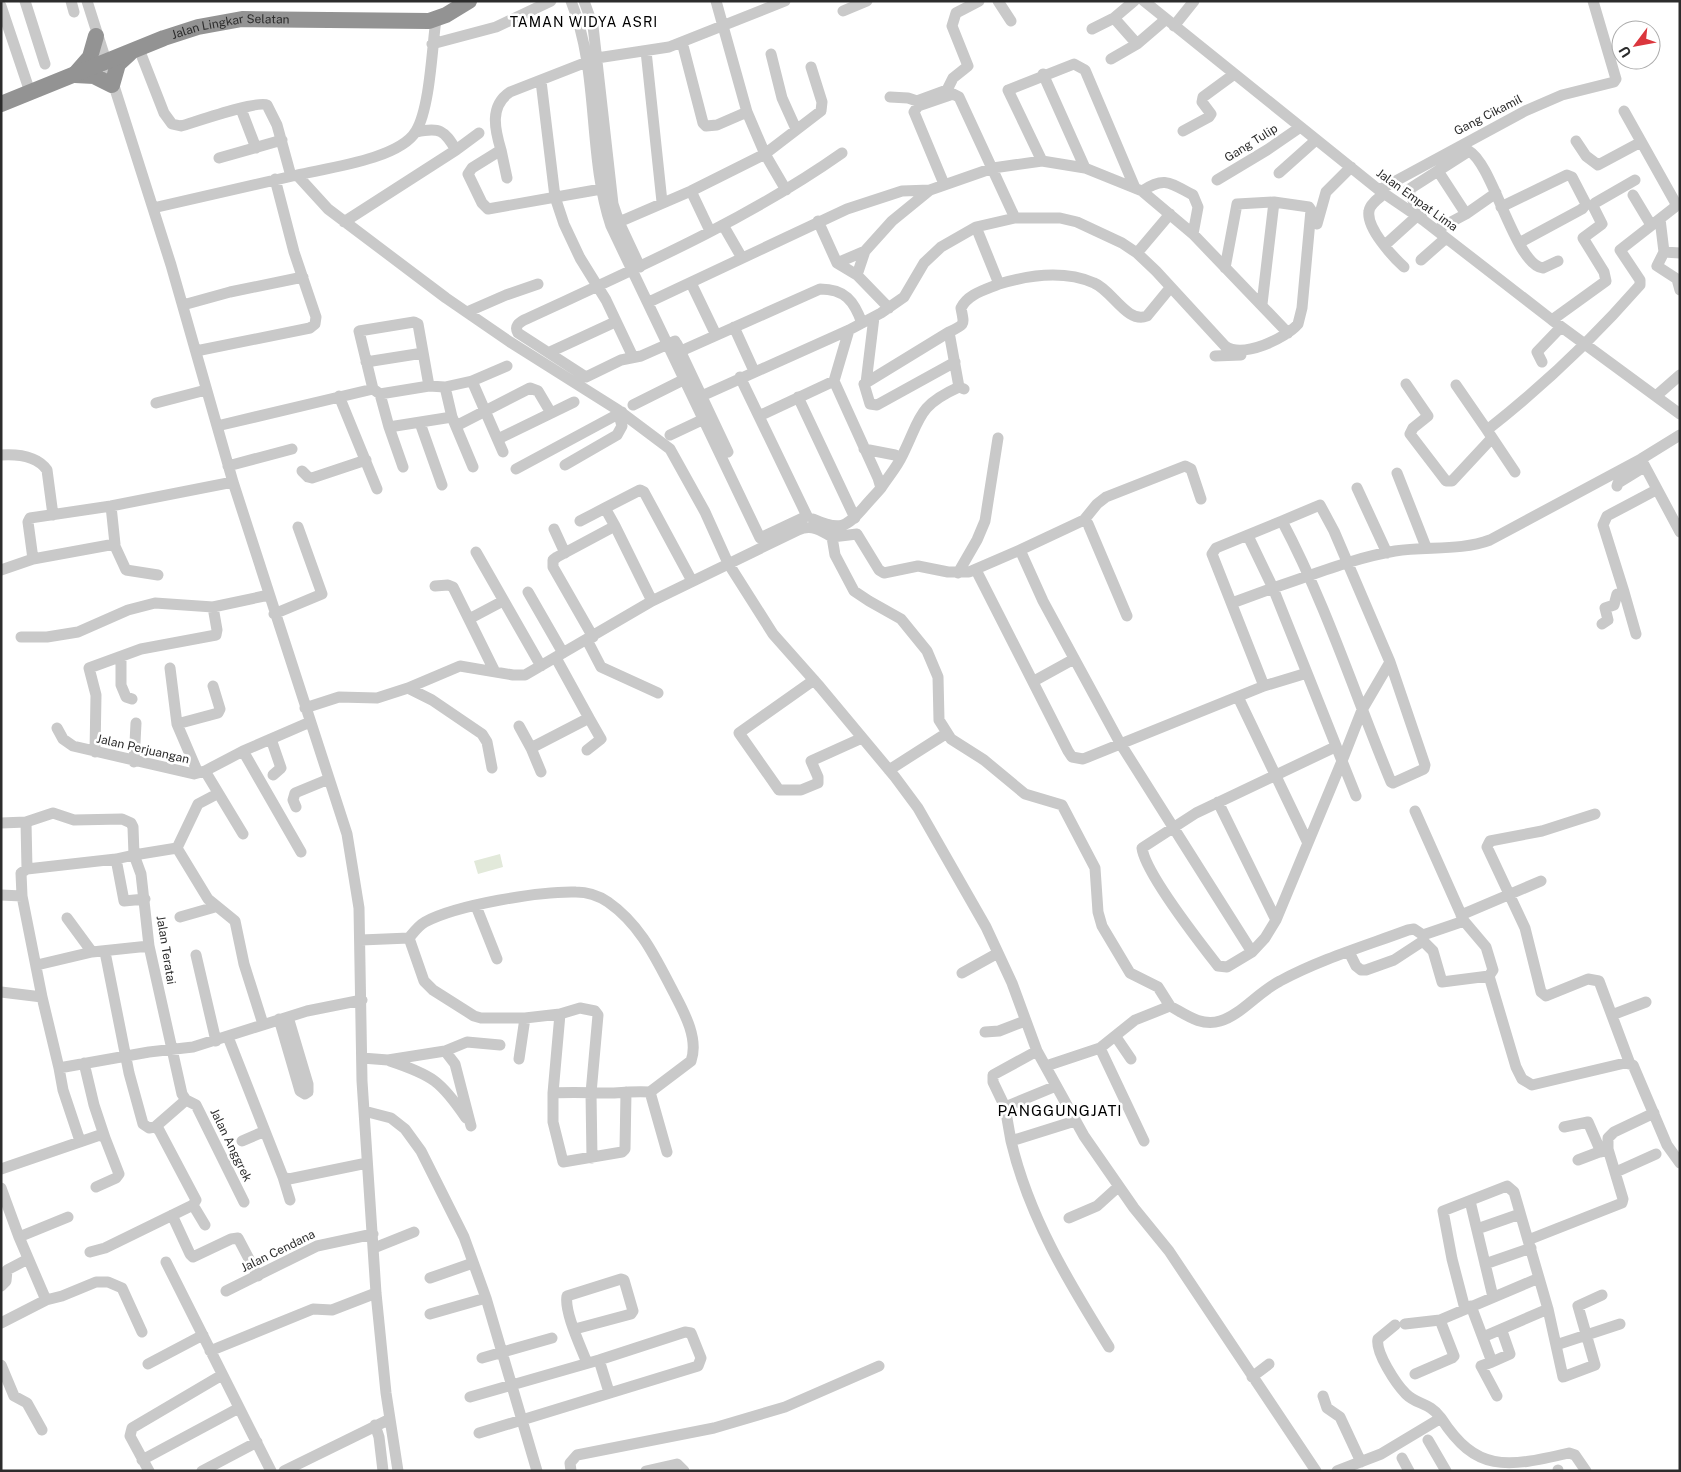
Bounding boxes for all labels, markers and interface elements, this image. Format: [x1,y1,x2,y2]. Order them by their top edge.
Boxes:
street label: Jalan Lingkar Selatan [170,12,290,42]
district label: TAMAN WIDYA ASRI [510,14,658,30]
north arrow [1611,20,1661,70]
text: U [1616,43,1634,60]
street label: Gang Cikamil [1452,92,1525,138]
street label: Gang Tulip [1222,121,1280,165]
street label: Jalan Empat Lima [1374,166,1460,234]
street label: Jalan Perjuangan [95,732,191,767]
street label: Jalan Teratai [154,915,178,985]
district label: PANGGUNGJATI [997,1102,1123,1119]
street label: Jalan Anggrek [207,1106,255,1184]
street label: Jalan Cendana [239,1227,317,1275]

